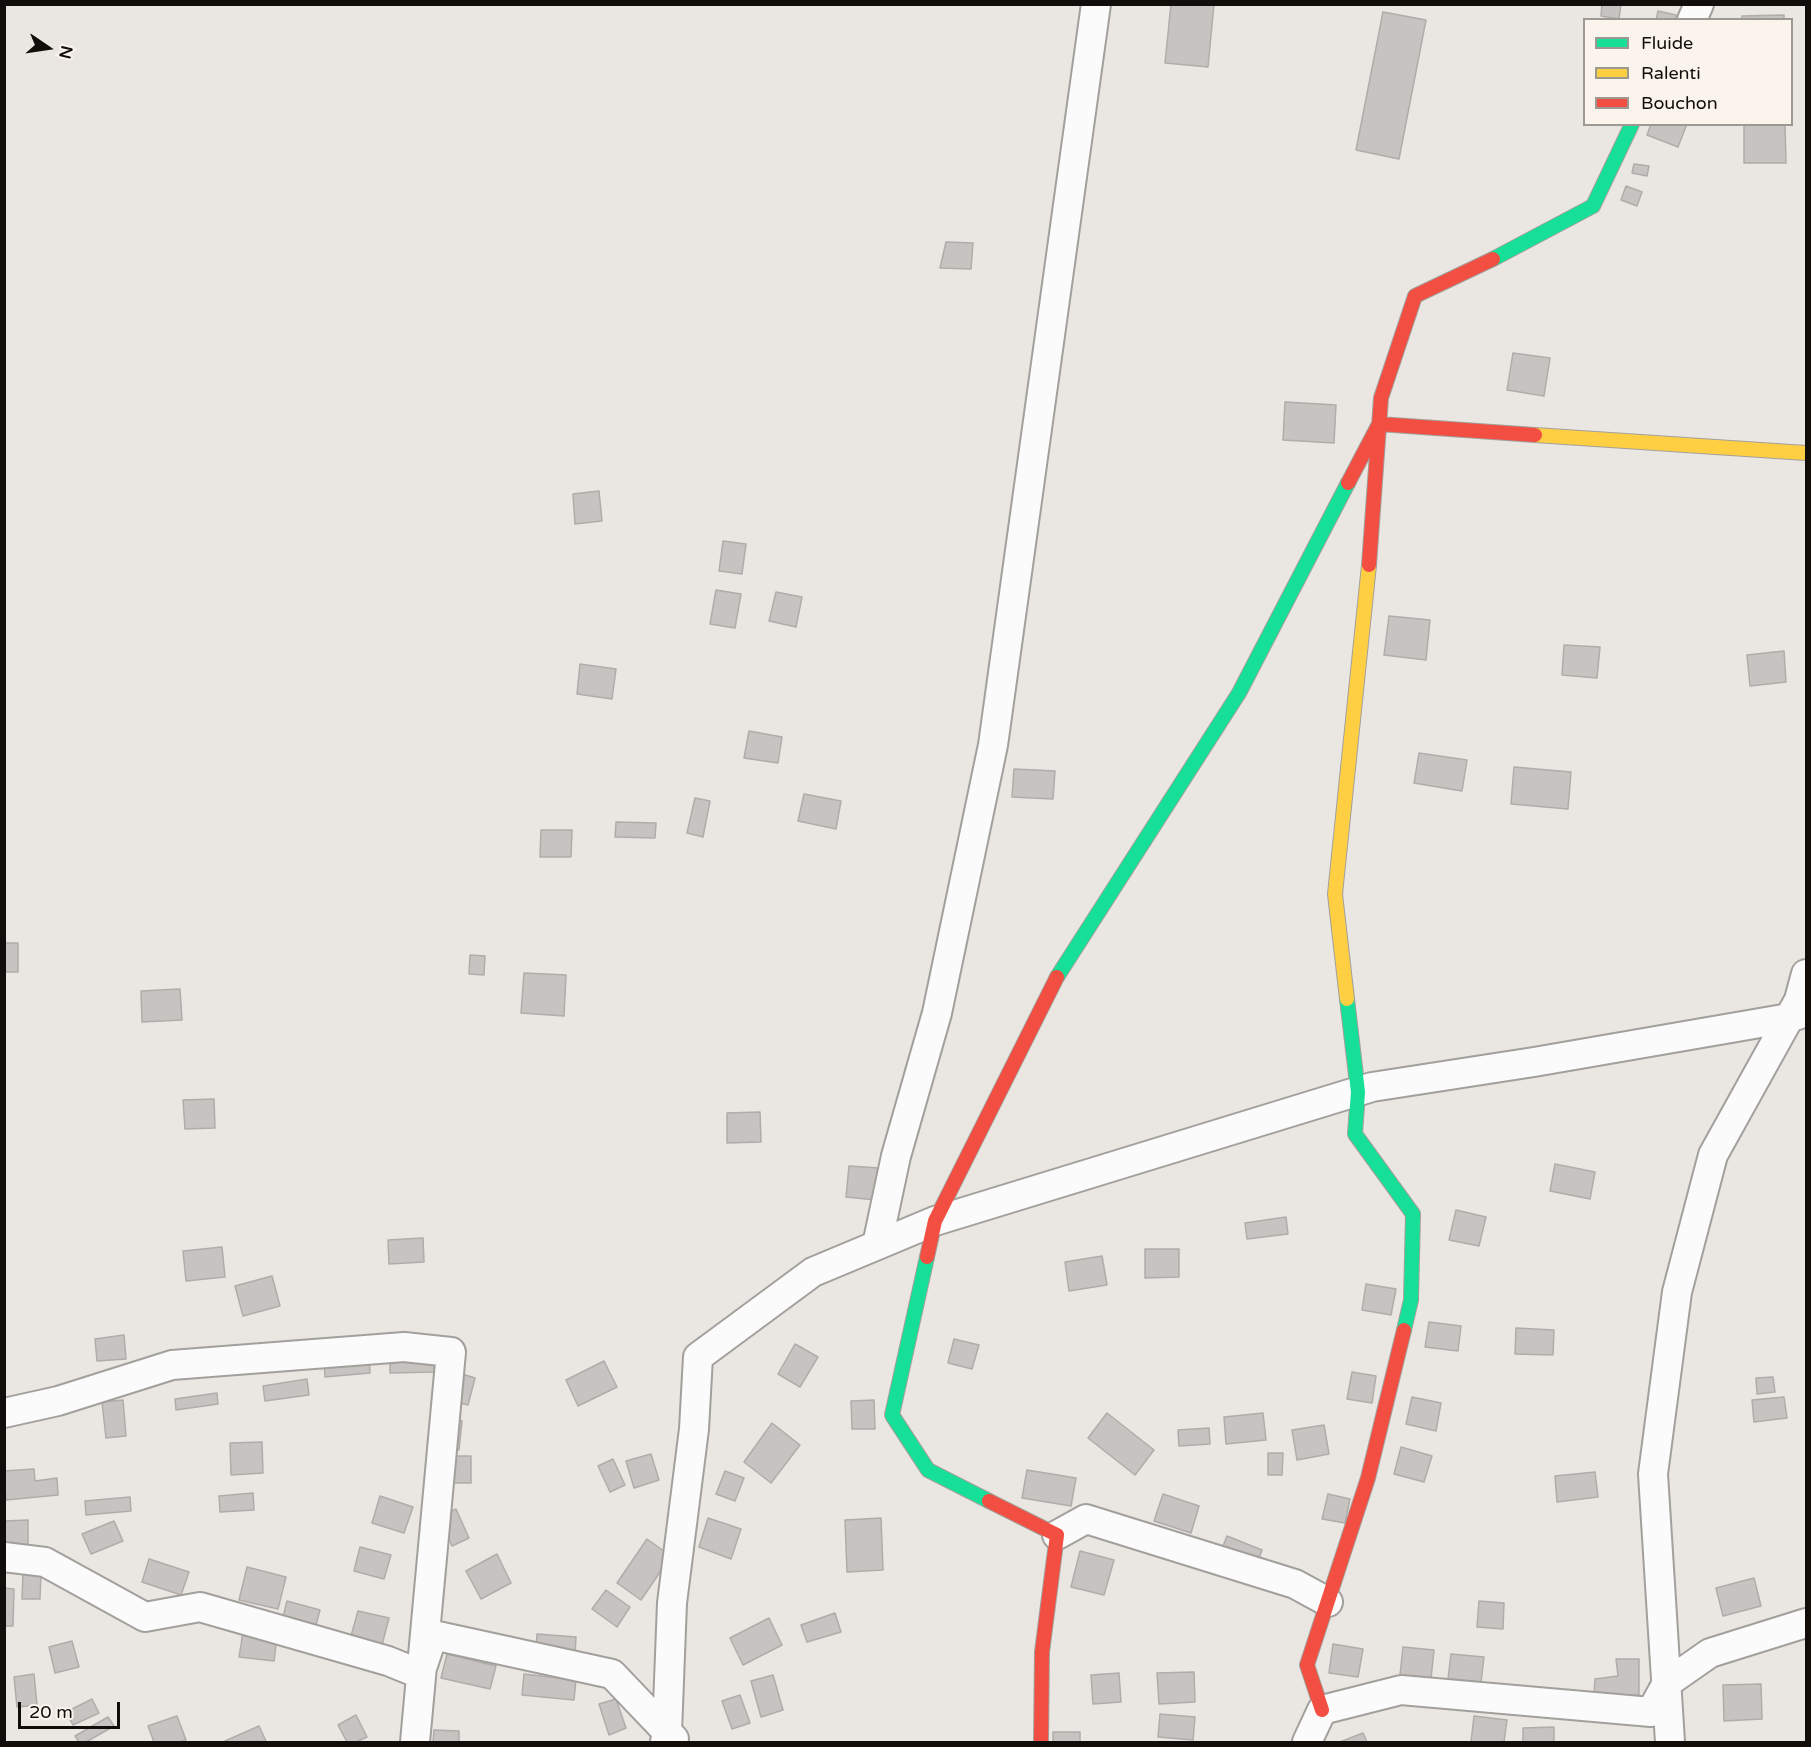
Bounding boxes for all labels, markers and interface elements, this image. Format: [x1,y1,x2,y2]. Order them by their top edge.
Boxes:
north arrow [18,18,78,78]
legend [1583,18,1793,126]
text: Fluide [1641,32,1693,54]
text: N [54,44,77,61]
text: Ralenti [1641,62,1701,84]
text: Bouchon [1641,92,1718,114]
scale bar [21,1690,123,1728]
text: 20 m [29,1701,73,1723]

